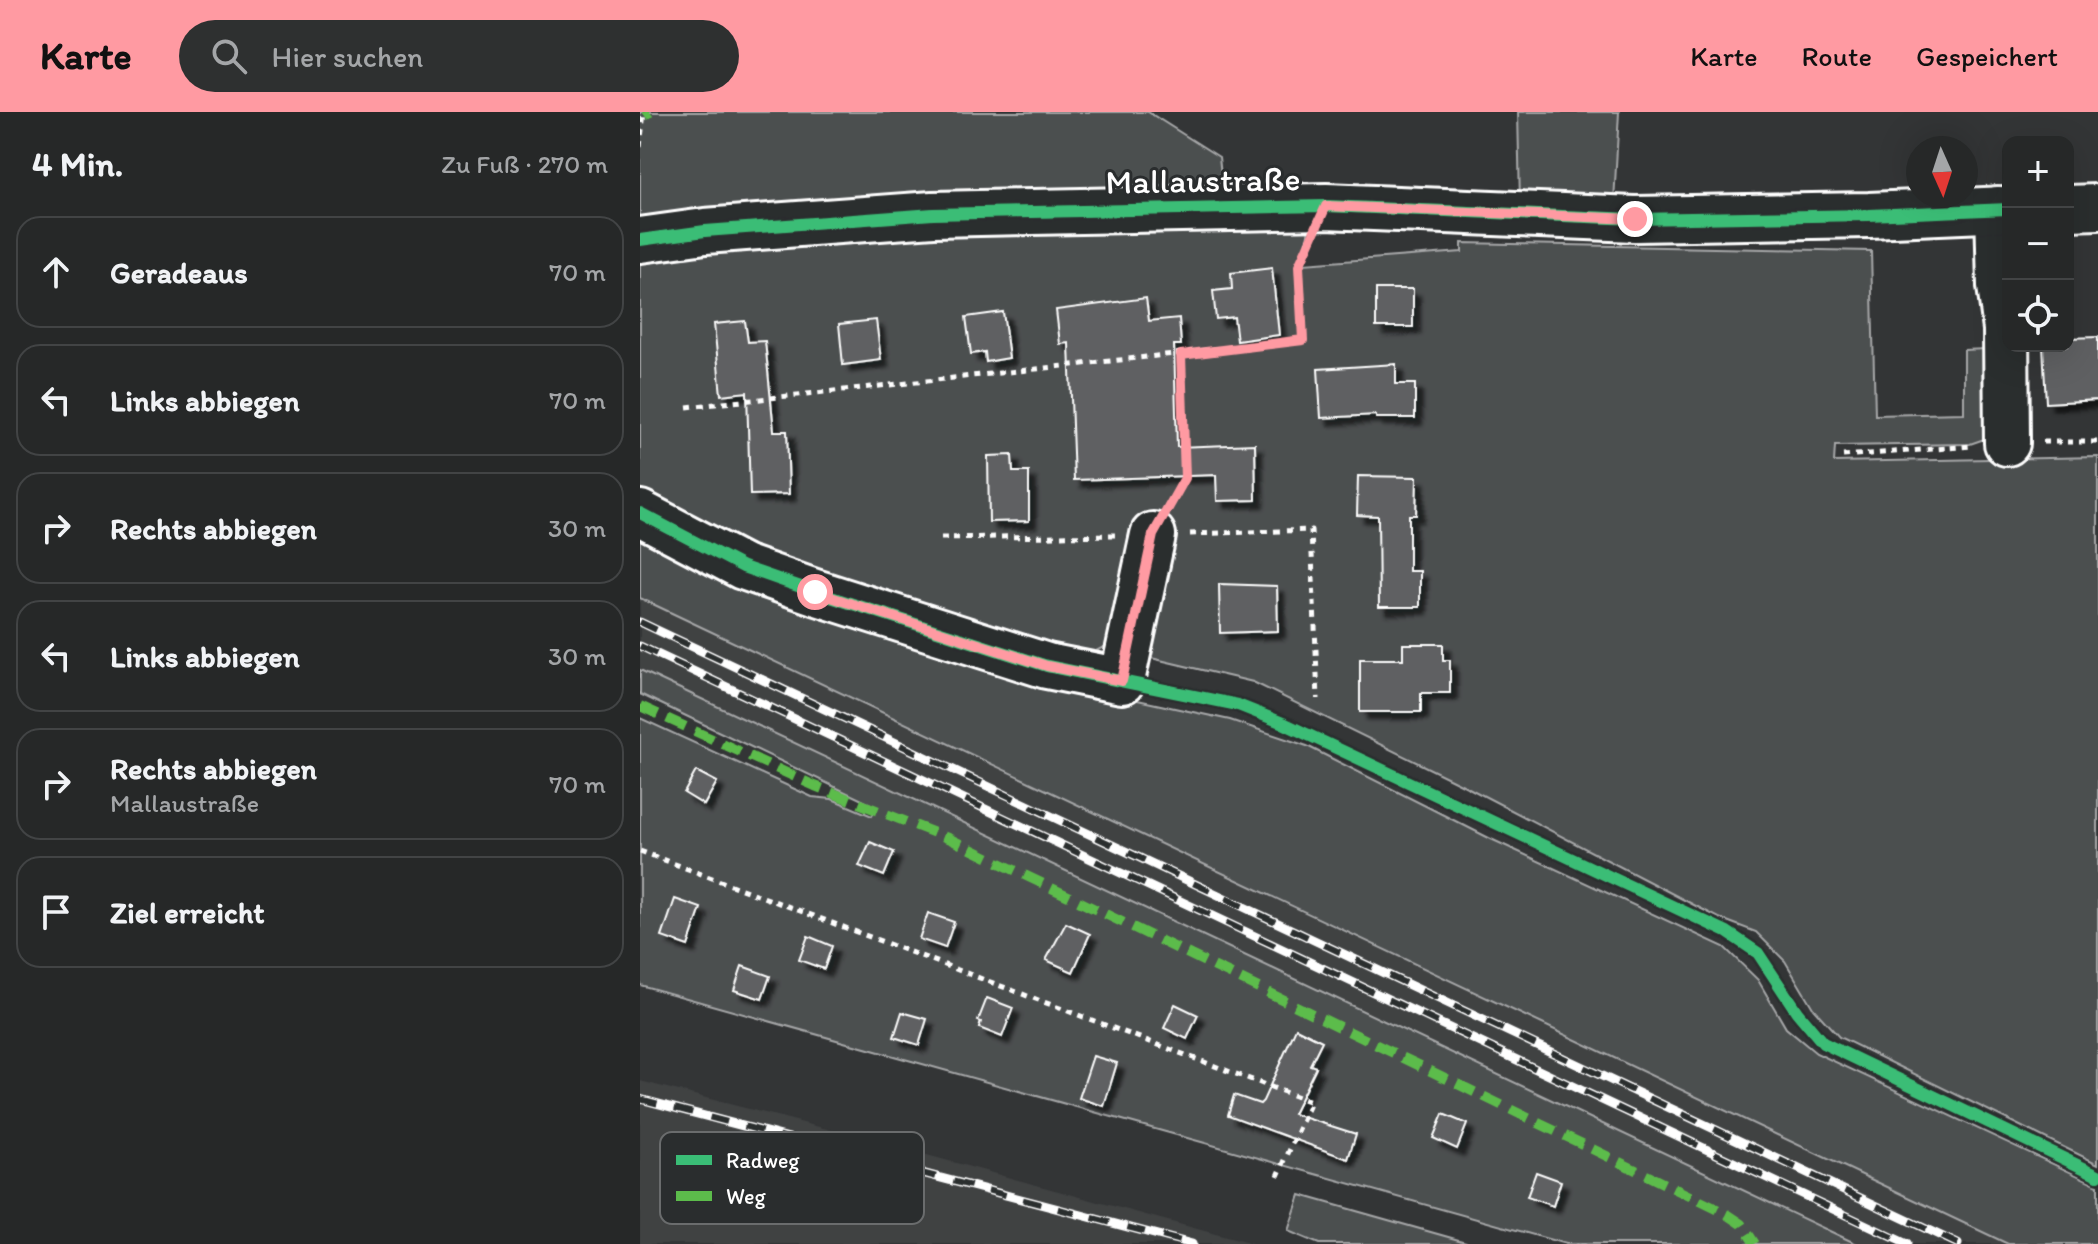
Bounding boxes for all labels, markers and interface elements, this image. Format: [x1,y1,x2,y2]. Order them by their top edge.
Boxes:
search box [179,20,739,92]
text: Karte [40,33,131,79]
icon: search [207,34,251,78]
text: Hier suchen [271,38,423,75]
text: Karte [1690,39,1758,73]
text: Route [1802,39,1872,73]
text: Gespeichert [1916,39,2058,73]
north arrow [1906,136,1978,208]
map controls [2002,136,2074,352]
button: + [2002,136,2074,208]
text: 4 Min. [32,144,123,185]
text: Zu Fuß · 270 m [441,148,608,180]
street label: Mallaustraße [1105,158,1301,203]
route end [1617,201,1653,237]
button: − [2002,208,2074,280]
icon: ahead [34,250,78,294]
text: Geradeaus [110,254,248,291]
text: 70 m [549,256,606,288]
button: locate [2002,280,2074,352]
icon: left [34,378,78,422]
text: Links abbiegen [110,382,300,419]
text: 70 m [549,384,606,416]
icon: right [34,506,78,550]
text: Rechts abbiegen [110,510,317,547]
text: 30 m [548,512,606,544]
route start [797,574,833,610]
icon: left [34,634,78,678]
text: Links abbiegen [110,638,300,675]
text: 30 m [548,640,606,672]
text: Rechts abbiegen [110,750,317,787]
icon: right [34,762,78,806]
text: 70 m [549,768,606,800]
text: Mallaustraße [110,787,259,819]
icon: arrive [34,890,78,934]
text: Ziel erreicht [110,894,265,931]
legend [660,1132,924,1224]
text: Radweg [726,1147,800,1174]
text: Weg [726,1183,767,1210]

